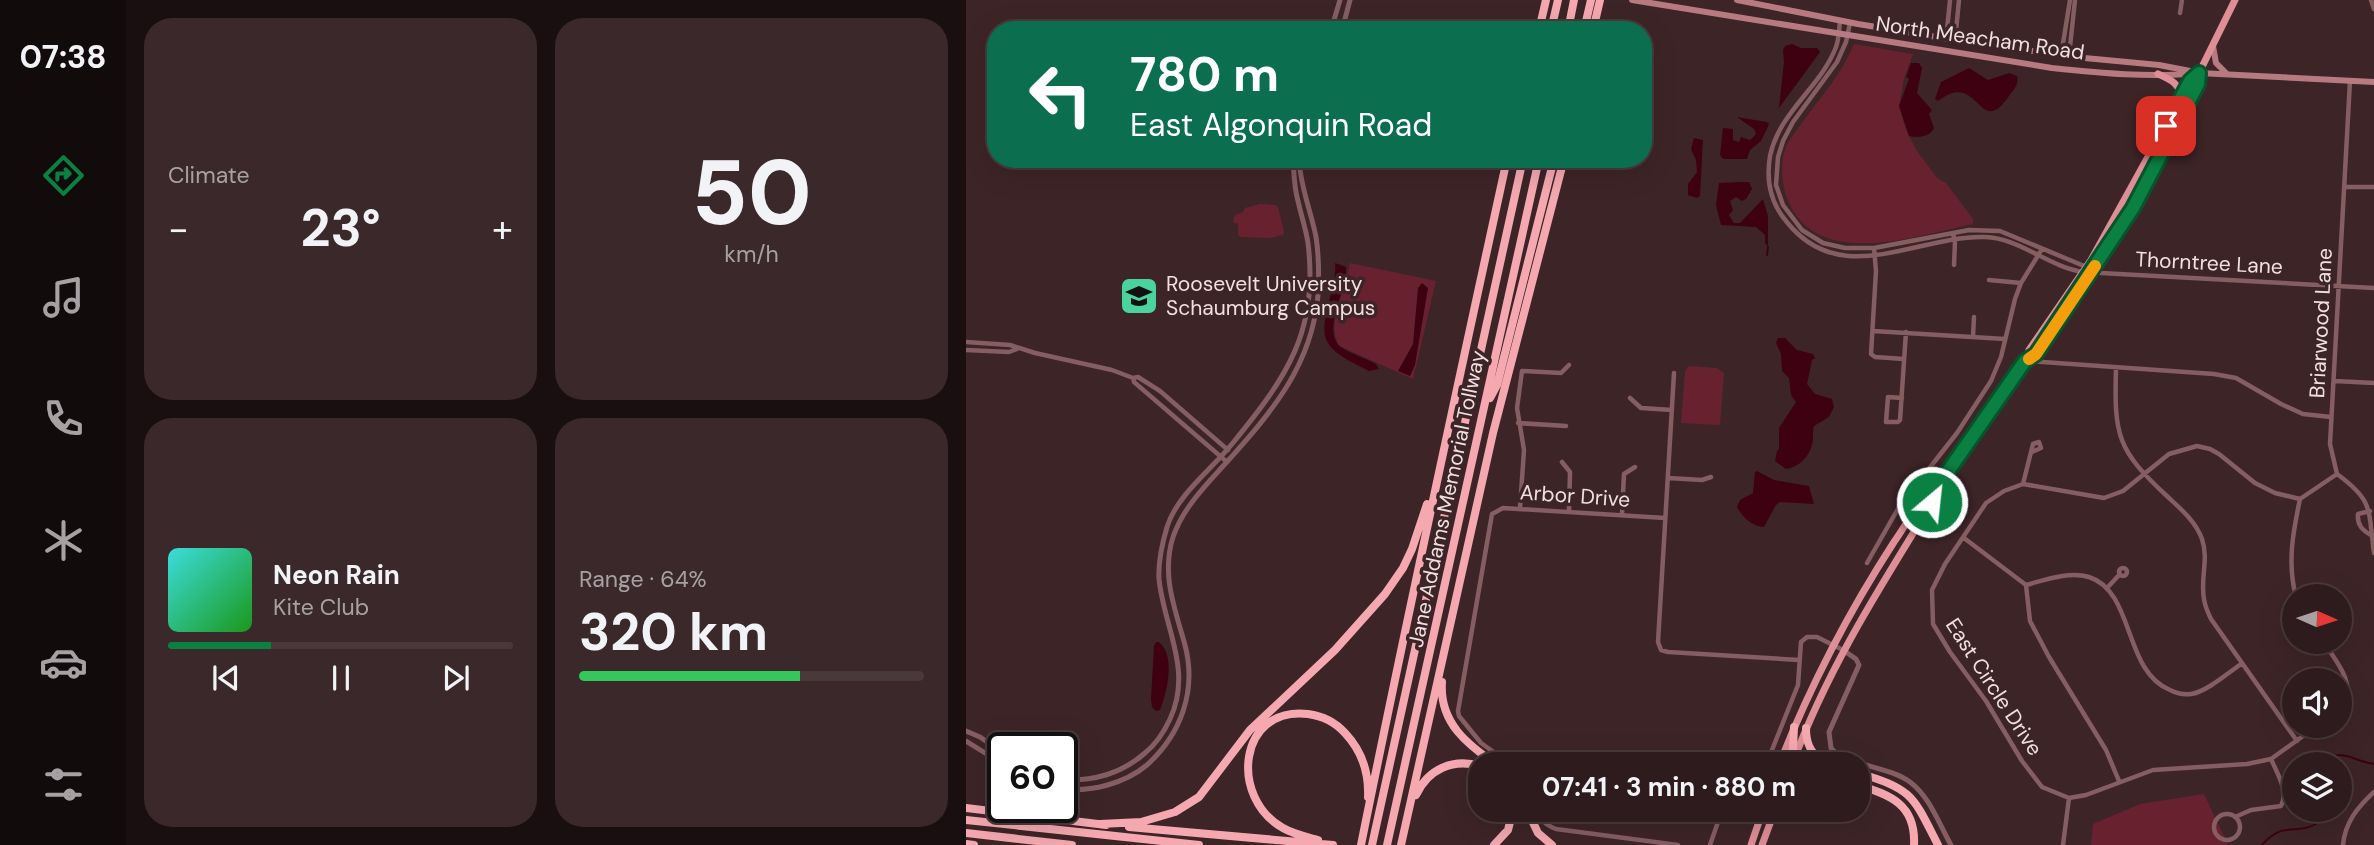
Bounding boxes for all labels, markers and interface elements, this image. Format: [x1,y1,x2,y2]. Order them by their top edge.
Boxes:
street label: North Meacham Road [1874,9,2086,67]
text: 07:38 [19,36,107,78]
text: 780 m [1130,42,1279,106]
icon: left [1015,49,1106,140]
pin [2136,96,2196,156]
text: East Algonquin Road [1130,104,1432,146]
icon: arrive [2147,107,2185,145]
text: 50 [691,134,812,252]
icon: directions [39,151,88,200]
text: Climate [168,160,250,190]
text: 23° [300,194,381,262]
text: − [168,204,189,254]
text: + [492,204,513,254]
text: km/h [724,239,779,269]
street label: Thorntree Lane [2135,245,2284,281]
street label: Briarwood Lane [2303,247,2339,399]
place label: Roosevelt University Schaumburg Campus [1166,270,1375,322]
icon: music [39,273,88,322]
school or university icon: Roosevelt University Schaumburg Campus [1118,275,1160,317]
street label: Jane Addams Memorial Tollway [1402,348,1492,650]
icon: phone [39,394,88,443]
position arrow [1895,465,1969,539]
street label: Arbor Drive [1519,478,1631,514]
icon: climate [39,516,88,565]
text: Neon Rain [273,558,400,592]
text: Range · 64% [579,564,707,594]
north arrow [2282,584,2352,654]
map controls [2282,584,2352,822]
text: Kite Club [273,592,369,622]
text: 320 km [579,598,768,666]
street label: East Circle Drive [1939,613,2049,761]
icon: car [39,638,88,687]
icon: previous [207,659,245,697]
icon: pause [322,659,360,697]
icon: next [437,659,475,697]
button: sound [2282,668,2352,738]
speed limit sign: 60 [987,732,1078,823]
button: layers [2282,752,2352,822]
icon: filters [39,760,88,809]
text: 07:41 · 3 min · 880 m [1542,770,1796,804]

